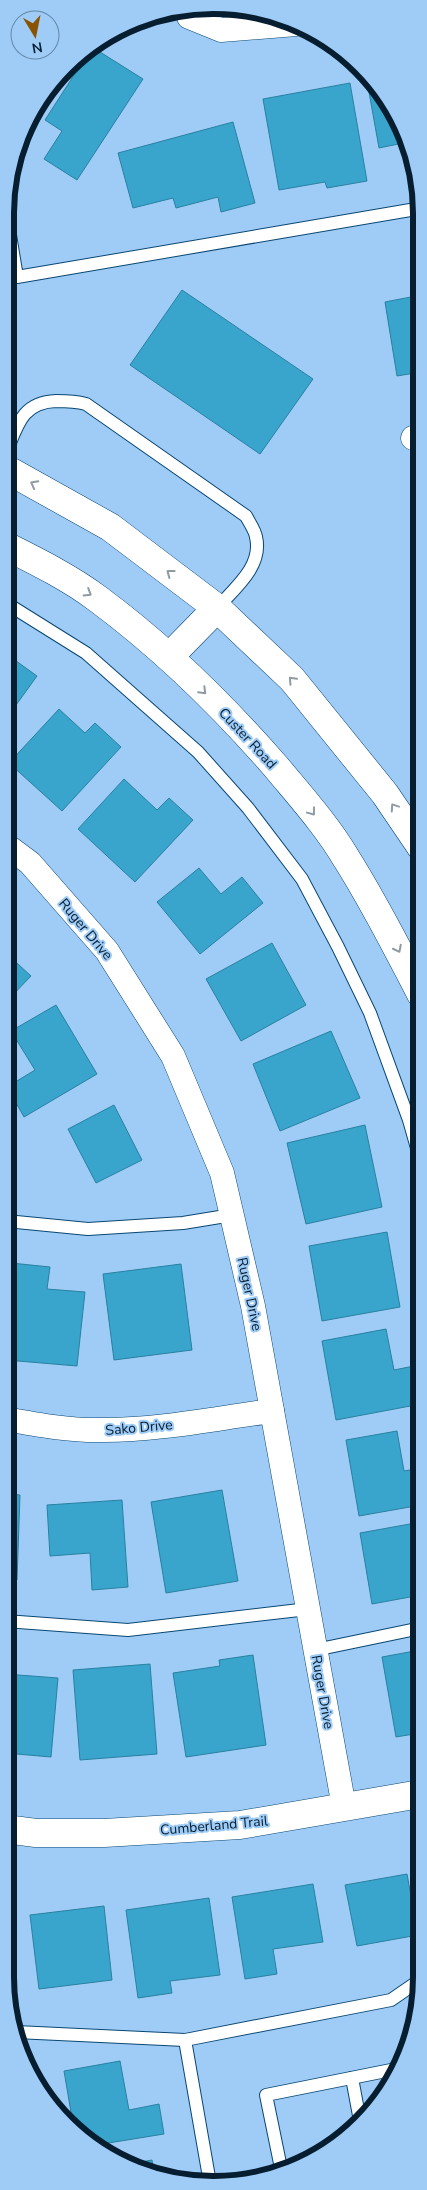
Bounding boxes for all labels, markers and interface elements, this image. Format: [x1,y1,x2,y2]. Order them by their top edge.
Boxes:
north arrow [10,10,60,60]
text: N [30,37,44,58]
one-way arrow [31,480,40,490]
one-way arrow [167,570,176,578]
one-way arrow [82,586,91,596]
one-way arrow [289,677,298,686]
one-way arrow [198,685,207,694]
street label: Custer Road [214,704,281,773]
one-way arrow [391,803,400,812]
one-way arrow [306,806,315,816]
street label: Ruger Drive [54,895,117,964]
one-way arrow [392,944,402,953]
street label: Ruger Drive [232,1256,267,1333]
street label: Sako Drive [105,1415,173,1440]
street label: Ruger Drive [307,1654,338,1731]
street label: Cumberland Trail [159,1811,270,1840]

